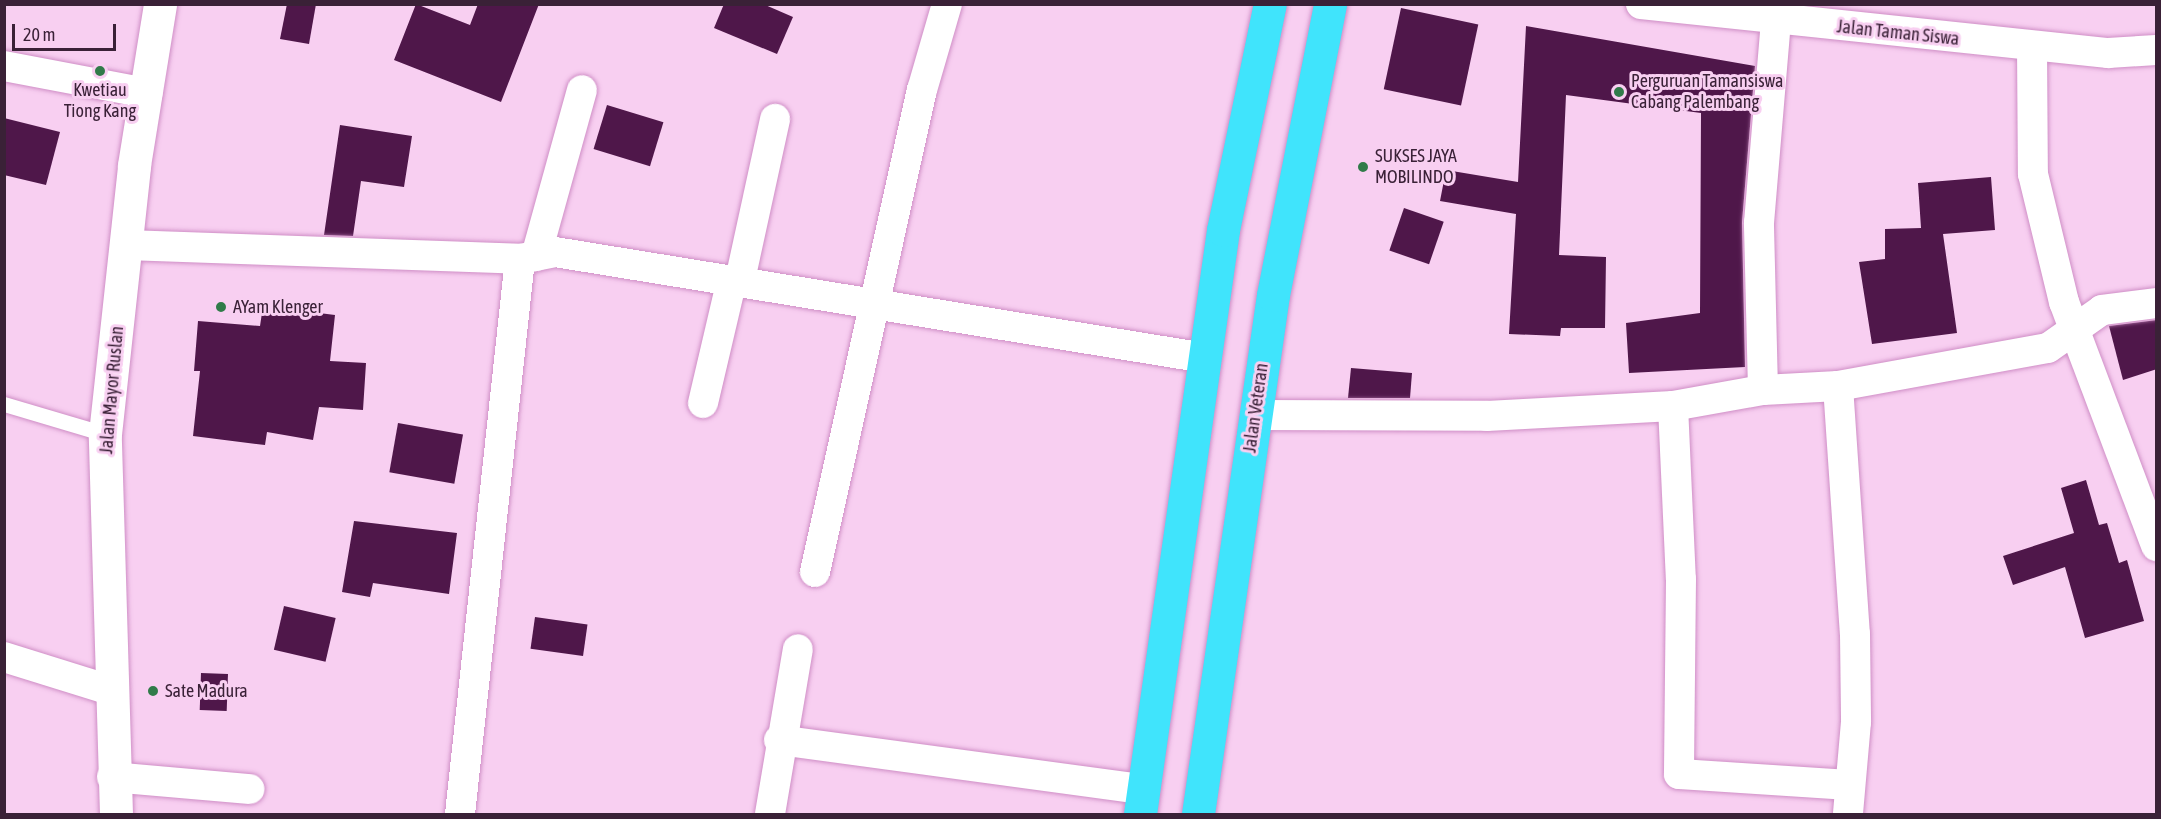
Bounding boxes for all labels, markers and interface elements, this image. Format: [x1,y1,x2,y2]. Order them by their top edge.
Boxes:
scale bar [15,12,118,50]
street label: Jalan Taman Siswa [1836,16,1960,50]
text: 20 m [23,24,55,45]
marker: Kwetiau Tiong Kang [93,64,107,78]
place label: Perguruan Tamansiswa Cabang Palembang [1631,71,1783,113]
place label: Kwetiau Tiong Kang [64,80,136,122]
marker: Perguruan Tamansiswa Cabang Palembang [1612,85,1626,99]
place label: SUKSES JAYA MOBILINDO [1375,146,1457,188]
marker: SUKSES JAYA MOBILINDO [1356,160,1370,174]
place label: AYam Klenger [233,296,323,318]
marker: AYam Klenger [214,300,228,314]
street label: Jalan Mayor Ruslan [96,325,128,455]
street label: Jalan Veteran [1239,362,1273,454]
place label: Sate Madura [165,680,248,702]
marker: Sate Madura [146,684,160,698]

